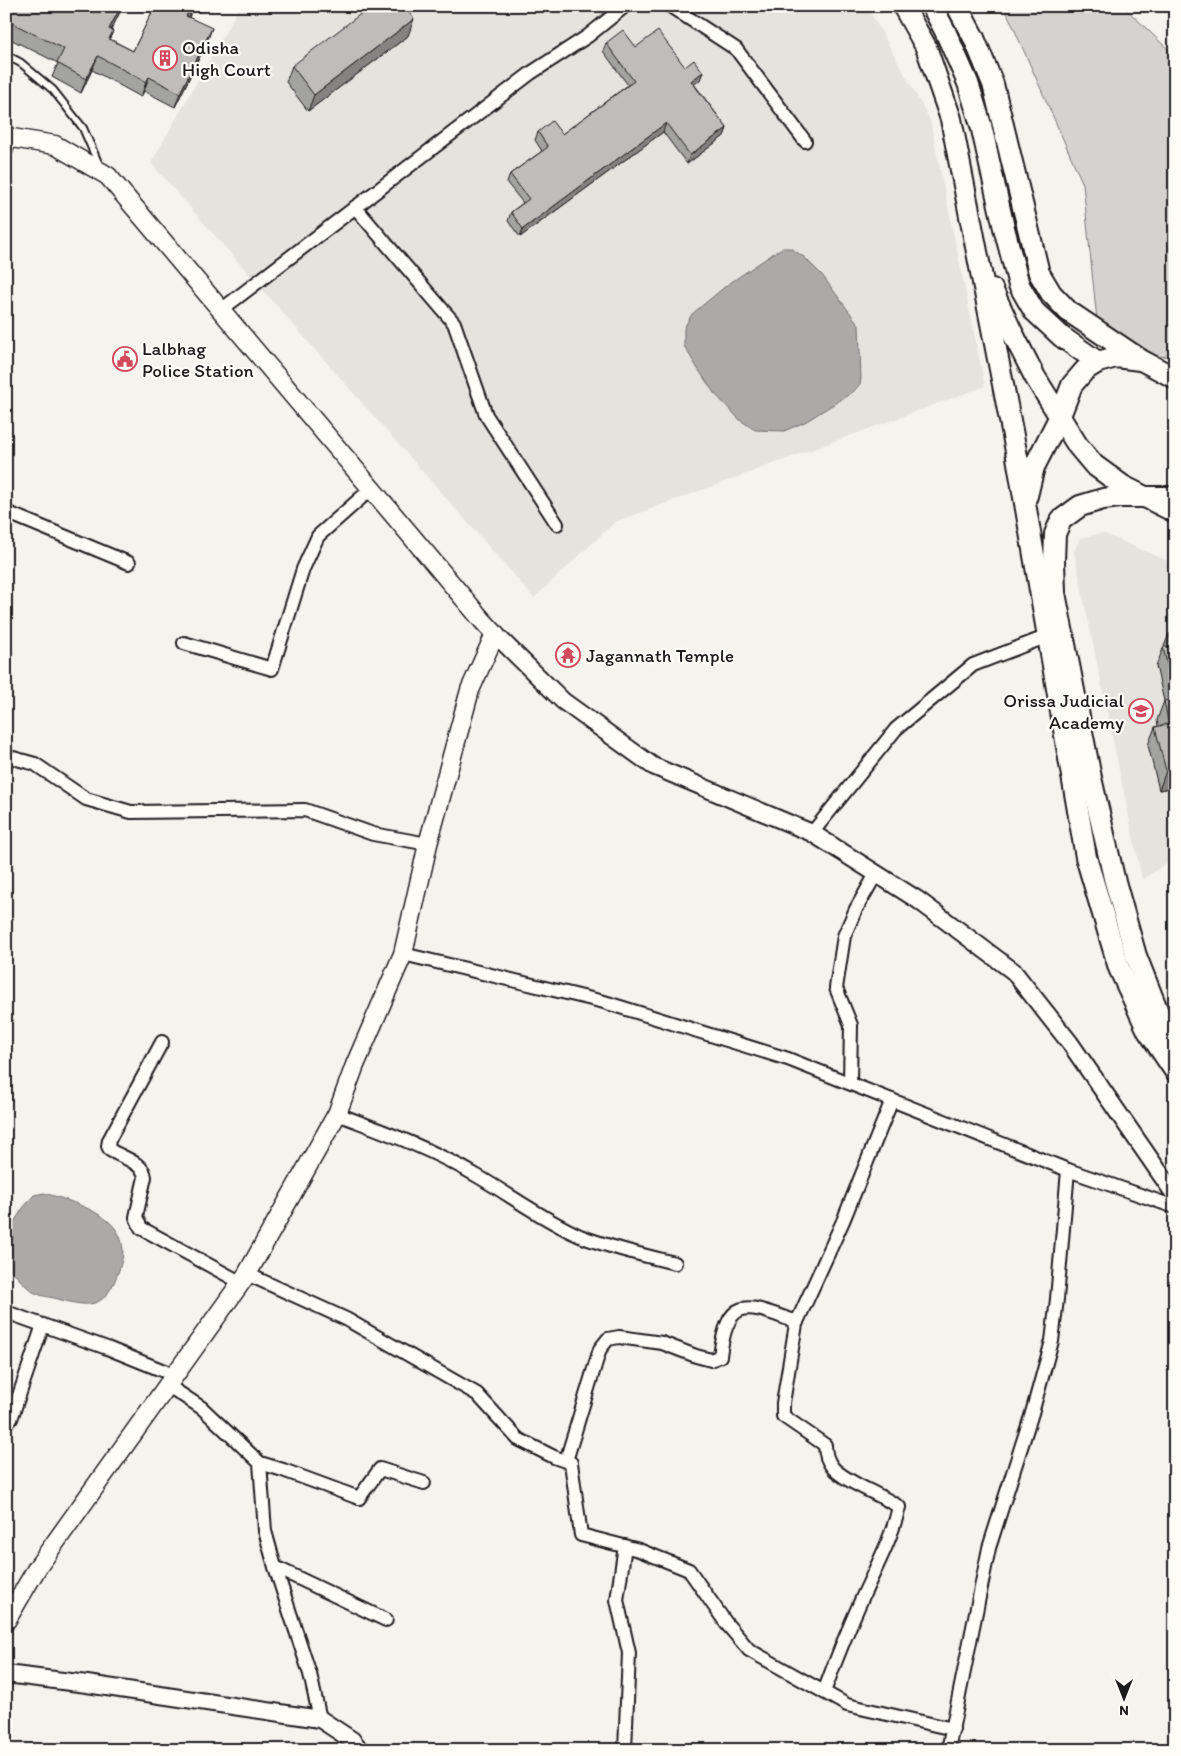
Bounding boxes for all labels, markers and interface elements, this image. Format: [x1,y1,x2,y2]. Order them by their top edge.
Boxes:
place label: Odisha High Court [182,36,271,81]
building icon: Odisha High Court [152,45,178,71]
place label: Lalbhag Police Station [142,337,254,382]
public building icon: Lalbhag Police Station [112,346,138,372]
temple icon: Jagannath Temple [555,642,581,668]
place label: Jagannath Temple [586,644,734,667]
place label: Orissa Judicial Academy [1003,689,1125,734]
school or university icon: Orissa Judicial Academy [1128,698,1154,724]
north arrow [1098,1674,1148,1724]
text: N [1119,1702,1129,1719]

